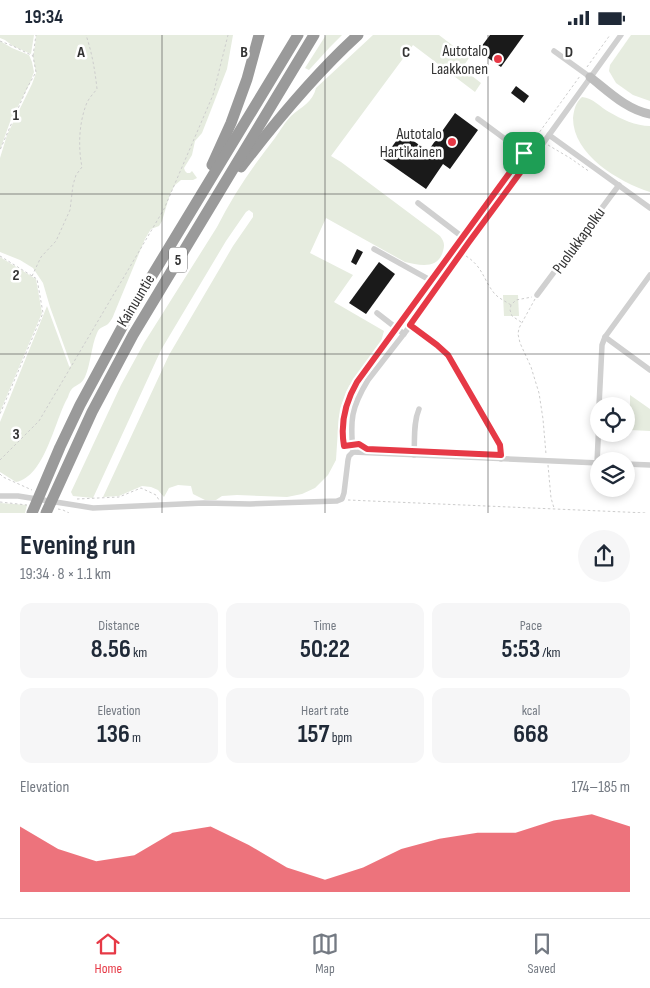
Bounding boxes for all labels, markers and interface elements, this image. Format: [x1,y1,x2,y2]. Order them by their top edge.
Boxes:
text: 19:34 [25,6,63,29]
place label: Autotalo Laakkonen [431,42,488,79]
text: A [76,43,85,62]
text: B [240,43,248,62]
text: C [402,43,410,62]
text: D [565,43,573,62]
marker: Autotalo Laakkonen [492,53,504,65]
text: 1 [13,106,20,125]
place label: Autotalo Hartikainen [380,125,442,162]
pin [503,132,545,174]
marker: Autotalo Hartikainen [446,136,458,148]
icon: arrive [510,139,538,167]
street label: Puolukkapolku [549,204,610,278]
road number: 5 [169,247,187,273]
text: 2 [12,266,20,285]
street label: Kainuuntie [113,271,159,330]
map controls [590,397,635,497]
button: locate [590,397,635,442]
text: 3 [12,425,20,444]
button: layers [590,452,635,497]
text: Evening run [20,529,136,562]
button: share [578,530,630,582]
text: 19:34 · 8 × 1.1 km [20,565,111,584]
text: Distance [98,617,140,634]
text: Time [314,617,336,634]
text: Pace [520,617,542,634]
text: 8.56 [91,634,131,665]
text: 50:22 [300,634,350,665]
text: 5:53 [501,634,540,665]
text: km [131,644,147,661]
text: /km [540,644,561,661]
text: Elevation [97,702,141,719]
text: Heart rate [301,702,349,719]
text: kcal [522,702,540,719]
text: 136 [97,719,130,750]
text: 157 [298,719,329,750]
text: 668 [513,719,549,750]
text: m [130,729,141,746]
text: bpm [329,729,352,746]
text: Elevation [20,778,69,797]
text: 174–185 m [571,778,630,797]
tab: Home [94,930,122,977]
tab: Map [311,930,339,977]
tab: Saved [528,930,556,977]

